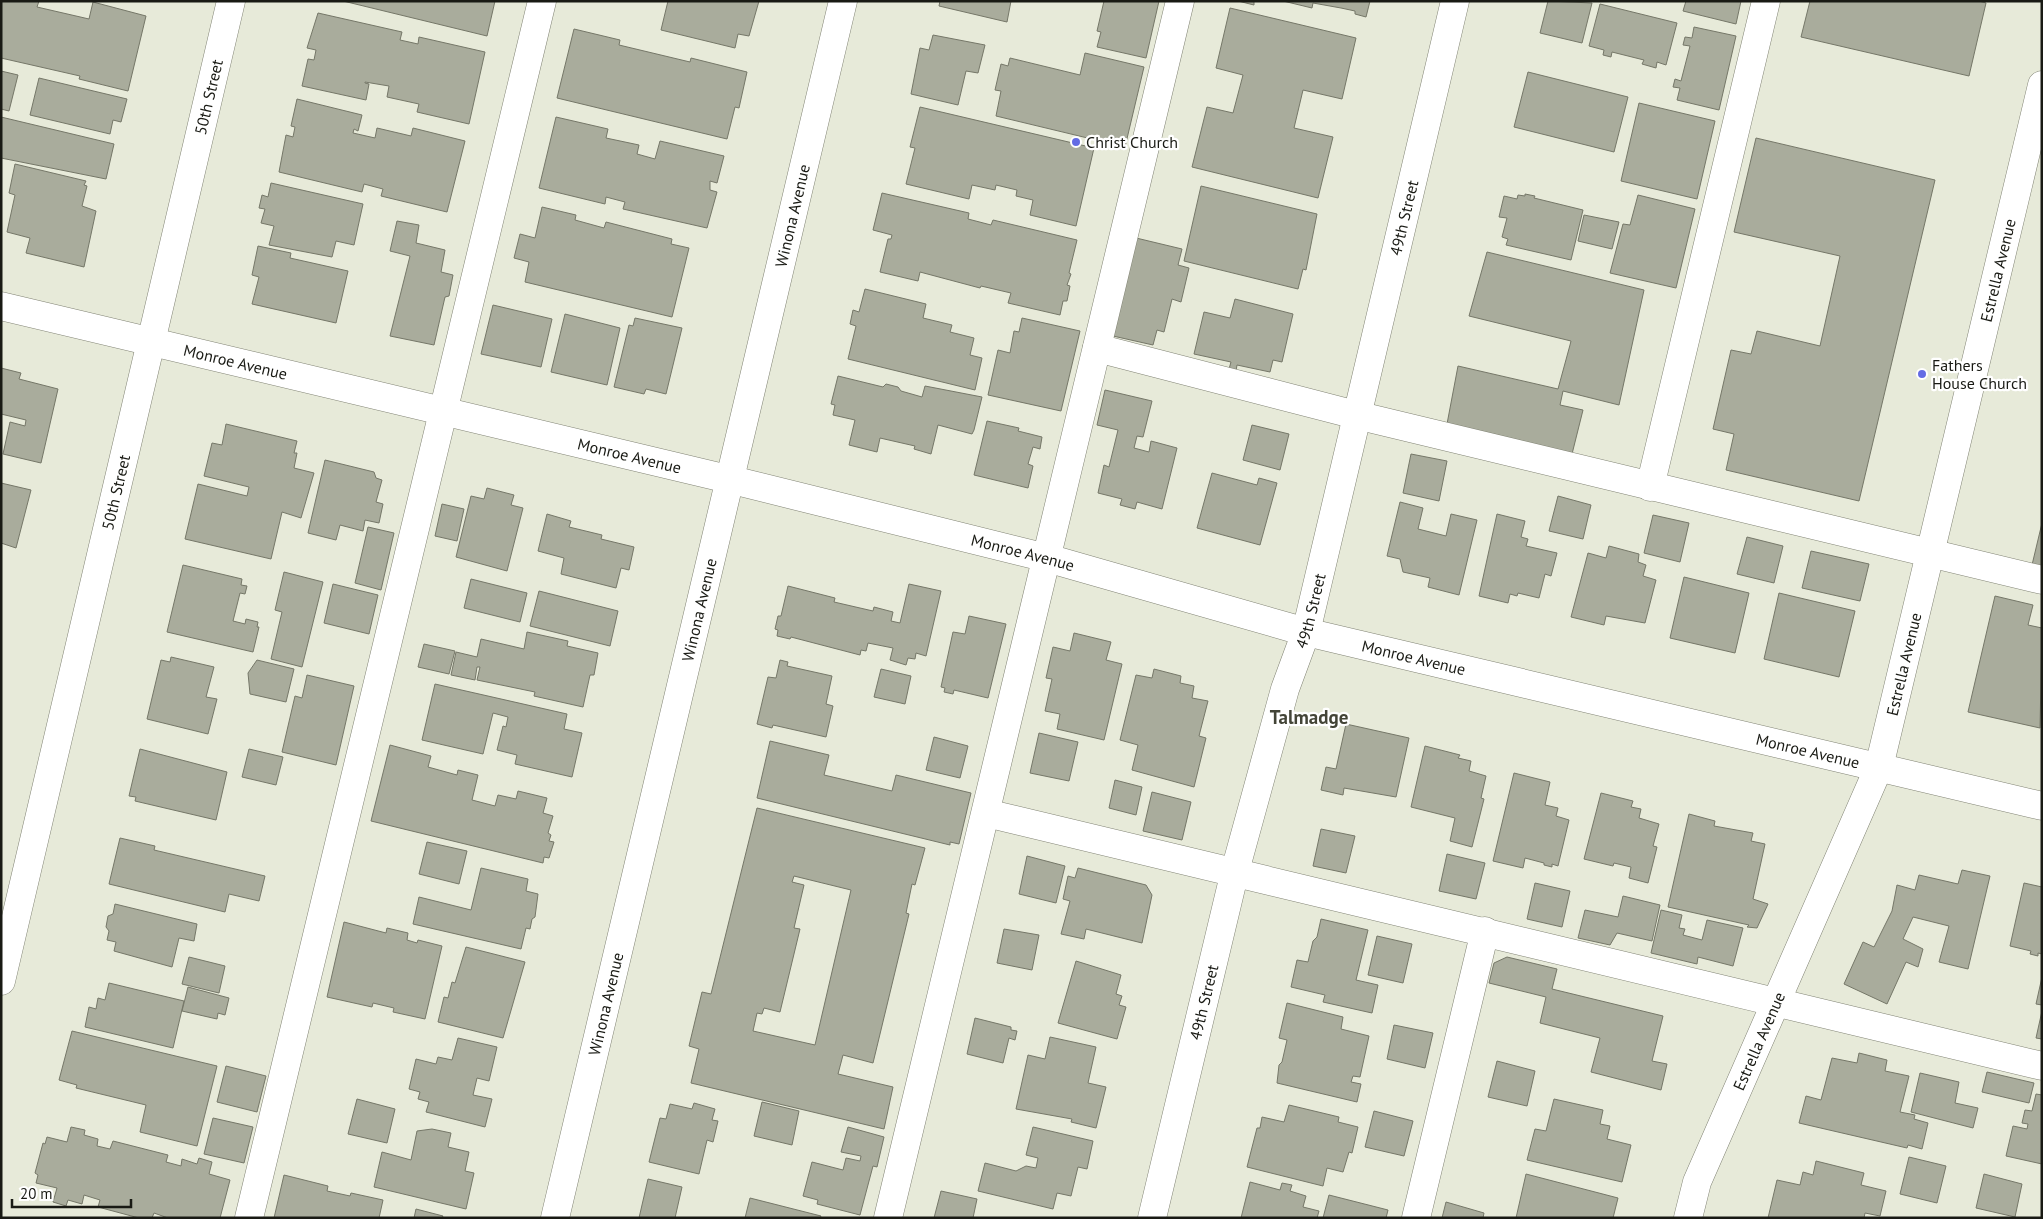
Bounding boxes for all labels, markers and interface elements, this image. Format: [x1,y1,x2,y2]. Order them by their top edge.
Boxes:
street label: 50th Street [190,57,227,137]
place label: Christ Church [1086,132,1178,152]
marker: Christ Church [1070,136,1082,148]
street label: Winona Avenue [770,162,814,269]
street label: 49th Street [1385,177,1423,257]
street label: Estrella Avenue [1976,217,2020,324]
street label: Monroe Avenue [182,340,289,384]
place label: Fathers House Church [1932,355,2027,393]
marker: Fathers House Church [1916,368,1928,380]
street label: Monroe Avenue [576,434,683,478]
street label: 50th Street [97,452,134,532]
street label: Monroe Avenue [969,530,1077,575]
street label: Winona Avenue [677,556,721,663]
street label: 49th Street [1291,571,1330,651]
street label: Estrella Avenue [1882,611,1926,718]
street label: Monroe Avenue [1360,636,1468,679]
district label: Talmadge [1270,705,1348,729]
street label: Monroe Avenue [1754,729,1862,773]
street label: Winona Avenue [584,950,628,1057]
street label: 49th Street [1185,962,1222,1042]
street label: Estrella Avenue [1728,989,1789,1093]
scale bar [12,1176,131,1208]
text: 20 m [20,1184,53,1203]

